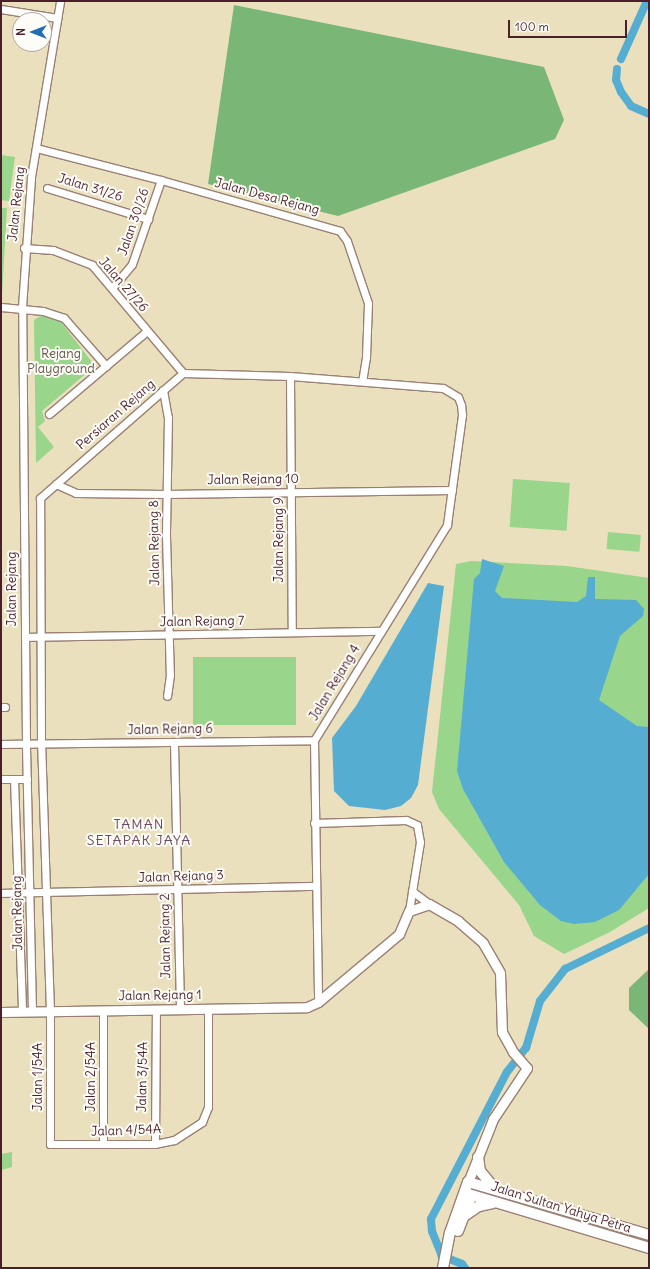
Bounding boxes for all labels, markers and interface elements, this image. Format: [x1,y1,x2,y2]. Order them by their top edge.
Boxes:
north arrow [12,12,52,52]
scale bar [510,12,629,38]
text: 100 m [515,19,549,34]
text: N [14,28,28,36]
street label: Jalan Rejang [5,166,29,242]
street label: Jalan 31/26 [56,171,124,205]
street label: Jalan Desa Rejang [213,176,321,218]
street label: Jalan 30/26 [115,186,153,258]
street label: Jalan 27/26 [95,254,151,316]
park label: Rejang Playground [27,347,95,378]
street label: Persiaran Rejang [73,377,159,453]
street label: Jalan Rejang 10 [207,471,299,489]
street label: Jalan Rejang 9 [271,497,287,583]
street label: Jalan Rejang 8 [146,500,164,586]
street label: Jalan Rejang [4,551,20,627]
street label: Jalan Rejang 7 [160,613,244,631]
street label: Jalan Rejang 4 [306,642,364,724]
street label: Jalan Rejang 6 [127,721,213,739]
district label: TAMAN SETAPAK JAYA [87,816,191,848]
street label: Jalan Rejang 3 [138,868,224,886]
street label: Jalan Rejang [10,875,26,951]
street label: Jalan Rejang 2 [157,893,175,979]
street label: Jalan Rejang 1 [118,987,202,1005]
street label: Jalan 2/54A [83,1042,99,1112]
street label: Jalan 3/54A [135,1042,151,1112]
street label: Jalan 1/54A [30,1043,46,1111]
street label: Jalan 4/54A [90,1122,162,1140]
street label: Jalan Sultan Yahya Petra [489,1179,633,1237]

